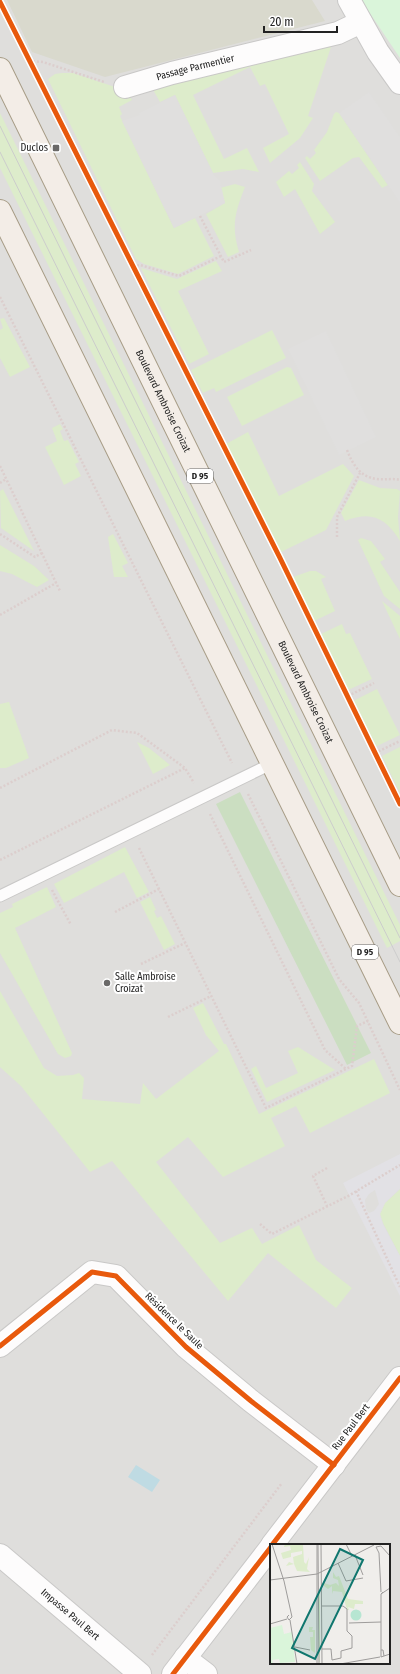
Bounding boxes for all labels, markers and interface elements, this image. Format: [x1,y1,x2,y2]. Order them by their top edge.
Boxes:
scale bar [264,8,337,34]
text: 20 m [270,15,294,29]
street label: Passage Parmentier [155,52,236,83]
place label: Duclos [21,142,48,154]
marker: Duclos [51,143,61,153]
street label: Boulevard Ambroise Croizat [133,348,193,455]
road number: D 95 [187,469,213,483]
street label: Boulevard Ambroise Croizat [275,639,336,746]
road number: D 95 [352,945,378,959]
place label: Salle Ambroise Croizat [115,971,176,995]
marker: Salle Ambroise Croizat [102,978,112,988]
street label: Résidence le Saule [142,1290,206,1352]
street label: Rue Paul Bert [330,1401,373,1453]
inset map [270,1544,390,1664]
street label: Impasse Paul Bert [38,1586,102,1643]

